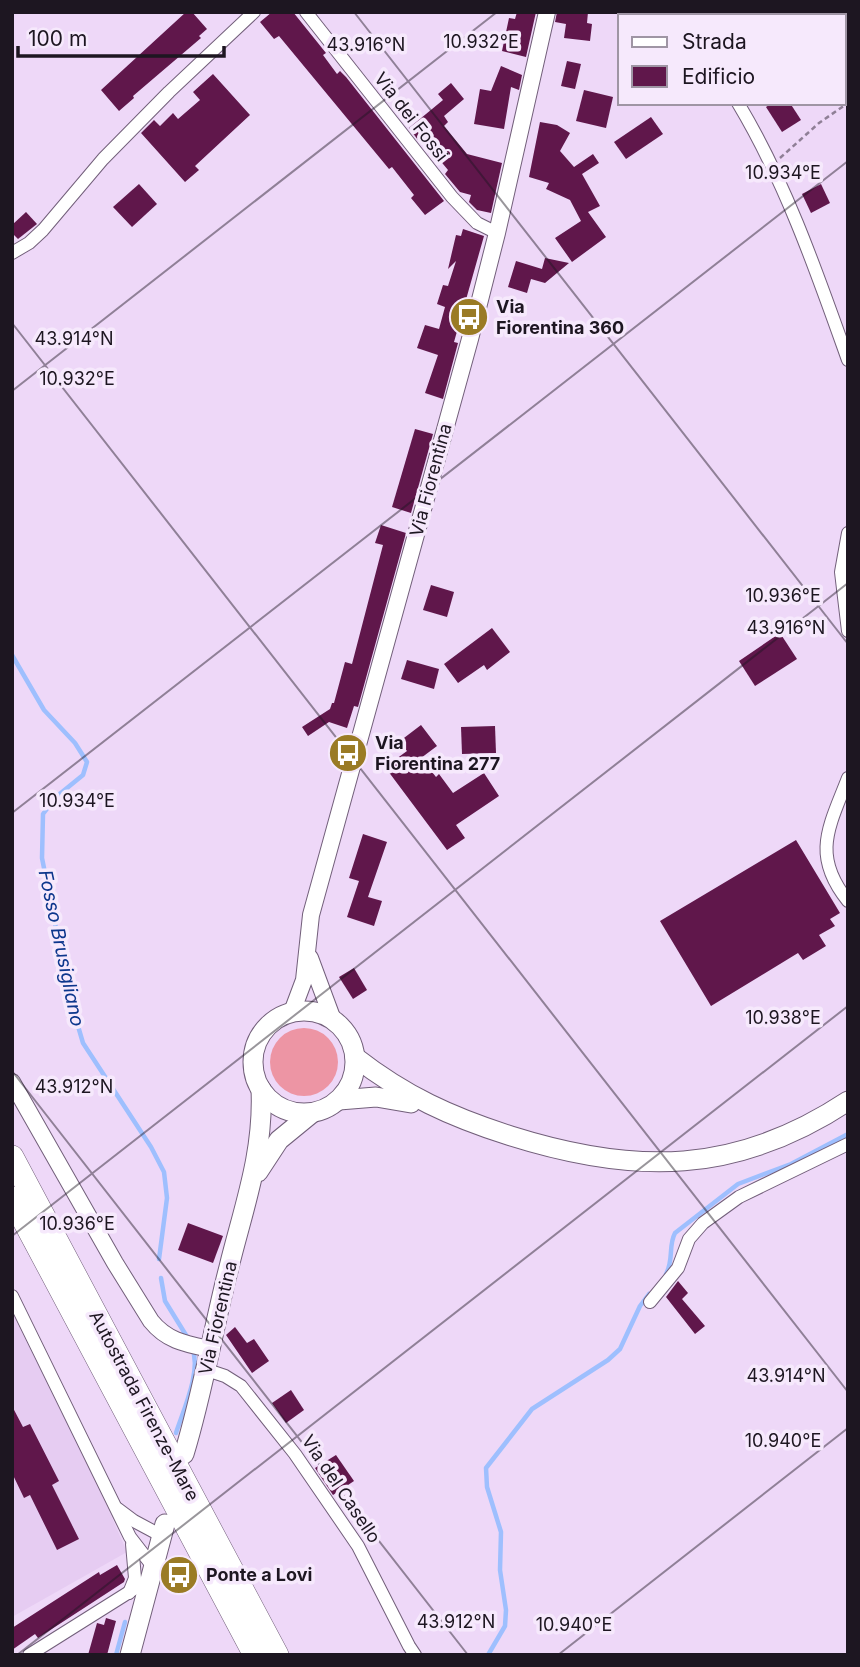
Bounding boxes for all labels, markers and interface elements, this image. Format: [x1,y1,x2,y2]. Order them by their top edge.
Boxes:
scale bar [18,14,224,58]
legend [618,14,846,105]
text: 100 m [28,26,87,51]
text: Strada [682,29,747,54]
text: 10.932°E [443,31,519,52]
text: 43.916°N [327,34,405,55]
text: Edificio [682,64,755,89]
street label: Via dei Fossi [370,68,453,165]
text: 10.934°E [745,162,821,183]
bus stop icon: Via Fiorentina 360 [448,296,490,338]
place label: Via Fiorentina 360 [496,296,624,338]
text: 43.914°N [35,328,113,349]
text: 10.932°E [39,368,115,389]
street label: Via Fiorentina [405,421,456,539]
text: 10.936°E [745,585,821,606]
text: 43.916°N [747,617,825,638]
bus stop icon: Via Fiorentina 277 [327,732,369,774]
place label: Via Fiorentina 277 [375,732,500,774]
text: 10.934°E [39,790,115,811]
water label: Fosso Brusigliano [34,868,89,1028]
text: 10.938°E [745,1007,821,1028]
text: 43.912°N [35,1076,113,1097]
text: 10.936°E [39,1213,115,1234]
street label: Via Fiorentina [194,1259,241,1377]
street label: Autostrada Firenze-Mare [85,1307,204,1504]
text: 43.914°N [747,1365,825,1386]
text: 10.940°E [745,1430,821,1451]
street label: Via del Casello [298,1431,385,1547]
bus stop icon: Ponte a Lovi [158,1554,200,1596]
place label: Ponte a Lovi [206,1564,312,1585]
text: 43.912°N [417,1611,495,1632]
text: 10.940°E [536,1614,612,1635]

